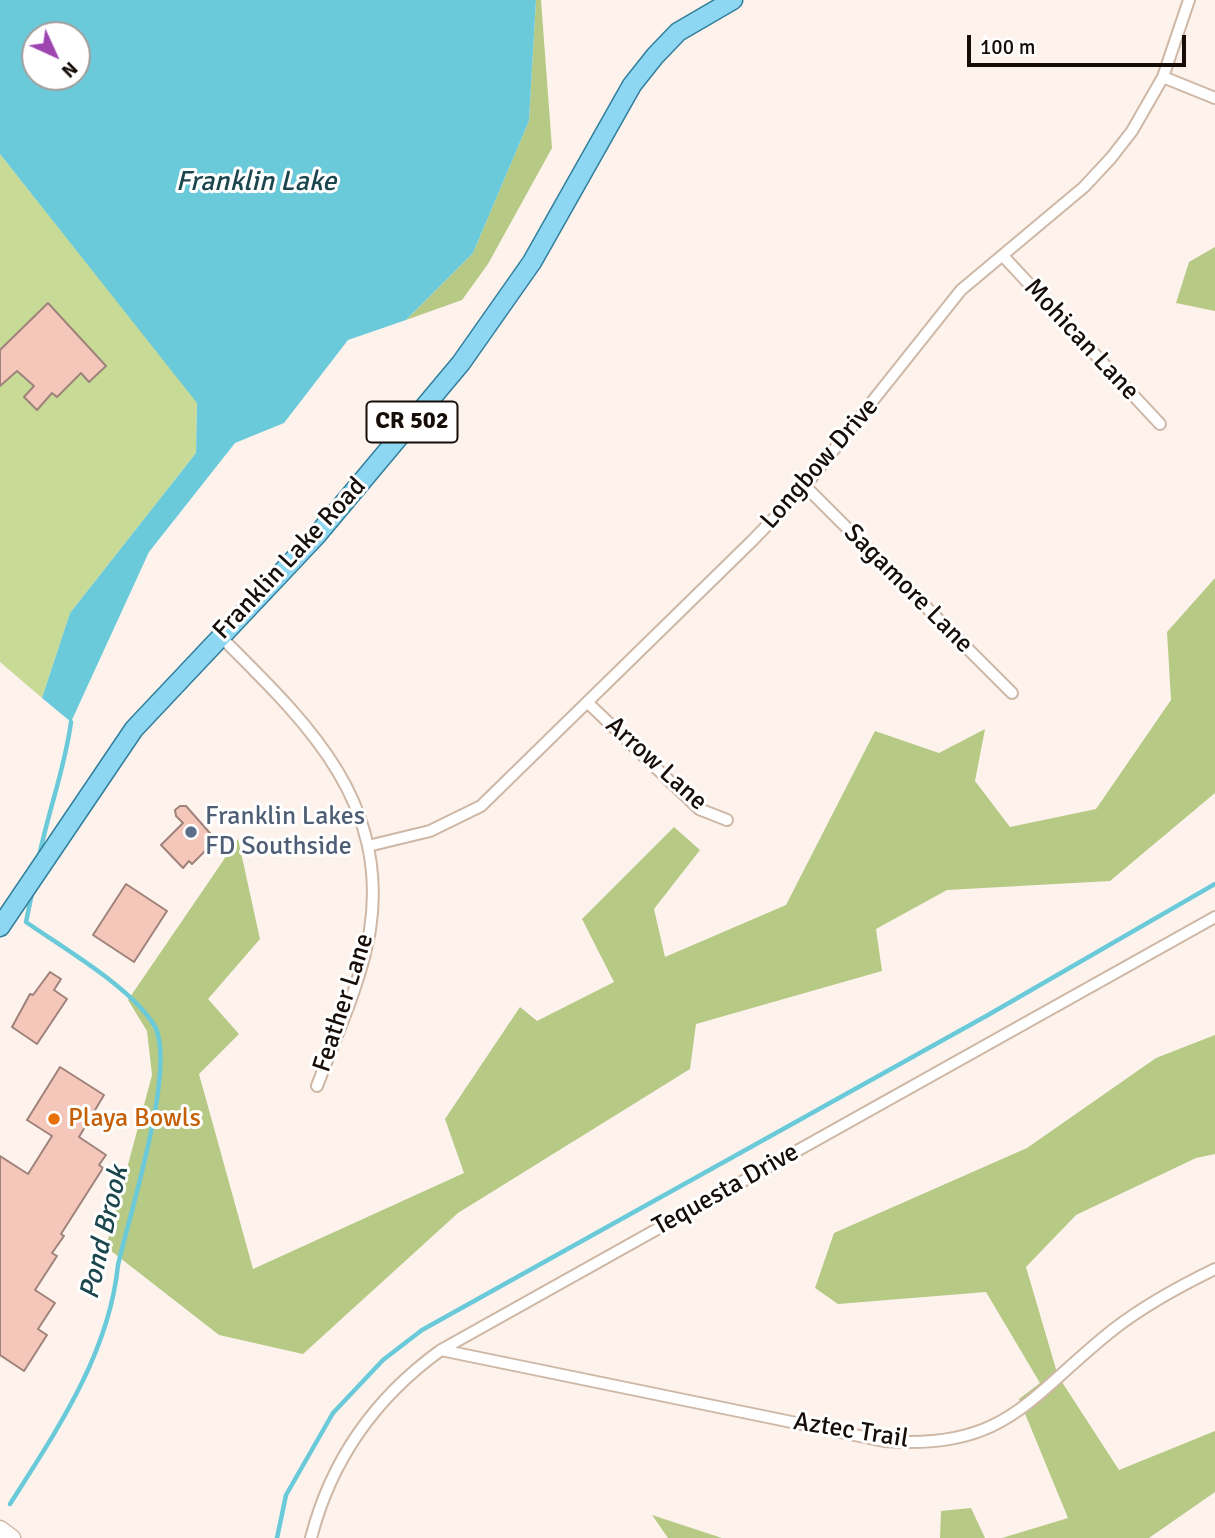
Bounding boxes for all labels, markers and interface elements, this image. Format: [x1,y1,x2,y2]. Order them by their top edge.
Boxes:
north arrow [21,21,91,91]
scale bar [970,21,1189,65]
text: 100 m [980,34,1035,60]
text: N [56,56,83,83]
water label: Franklin Lake [176,166,336,200]
street label: Mohican Lane [1017,273,1145,407]
street label: Longbow Drive [754,392,886,536]
road number: CR 502 [366,402,458,442]
street label: Franklin Lake Road [207,471,373,647]
street label: Sagamore Lane [837,518,979,660]
street label: Arrow Lane [599,710,713,818]
place label: Franklin Lakes FD Southside [205,801,365,862]
marker: Franklin Lakes FD Southside [183,824,199,840]
street label: Feather Lane [307,930,381,1076]
place label: Playa Bowls [68,1103,201,1135]
marker: Playa Bowls [46,1111,62,1127]
street label: Tequesta Drive [648,1137,804,1243]
water label: Pond Brook [73,1163,137,1303]
street label: Aztec Trail [791,1407,911,1455]

